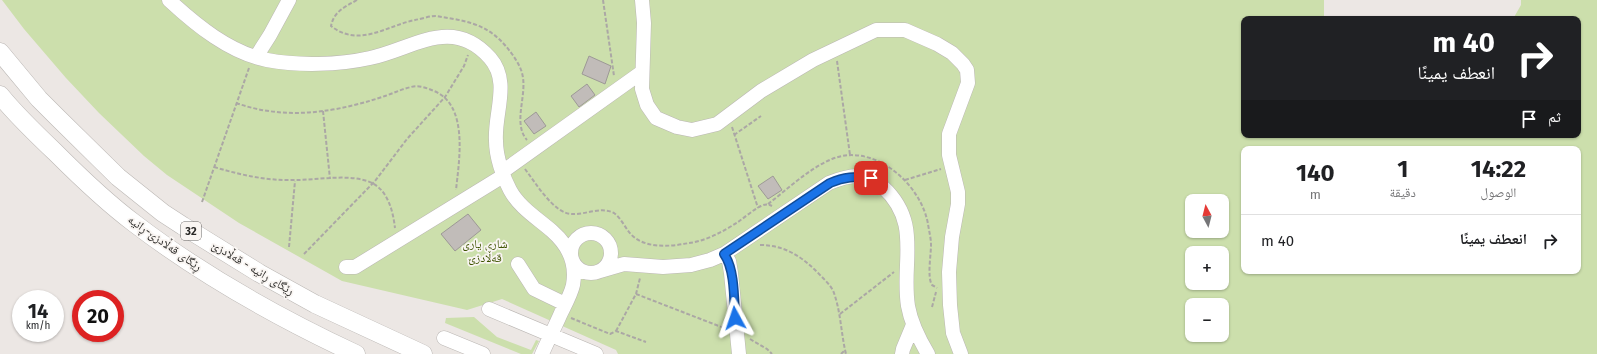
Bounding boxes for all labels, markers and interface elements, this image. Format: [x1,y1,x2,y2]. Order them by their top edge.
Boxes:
text: 40 m [1432,26,1495,59]
icon: right [1509,32,1561,84]
text: انعطف يمينًا [1418,62,1495,84]
icon: arrive [1518,108,1540,130]
text: ثم [1548,108,1561,126]
text: 1 [1397,155,1408,183]
text: 14:22 [1471,155,1526,183]
text: 140 [1296,159,1335,187]
pin [854,161,888,195]
icon: arrive [860,167,882,189]
text: دقيقة [1390,185,1416,200]
text: الوصول [1480,185,1516,200]
text: m [1310,187,1321,202]
north arrow [1185,194,1229,238]
map controls [1185,194,1229,342]
street label: ڕێگای قەڵادزێ-ڕانیە [124,211,206,276]
road number: 32 [181,222,201,240]
text: انعطف يمينًا [1460,230,1527,248]
icon: right [1539,230,1561,252]
text: 40 m [1261,232,1294,250]
street label: ڕێگای ڕانیە - قەڵادزێ [208,237,298,300]
park label: شاری یاری قەڵادزێ [462,237,508,265]
button: + [1185,246,1229,290]
speed limit sign: 20 [72,290,124,342]
position arrow [714,297,756,339]
button: − [1185,298,1229,342]
text: 14 [28,299,48,323]
text: km/h [26,320,50,332]

